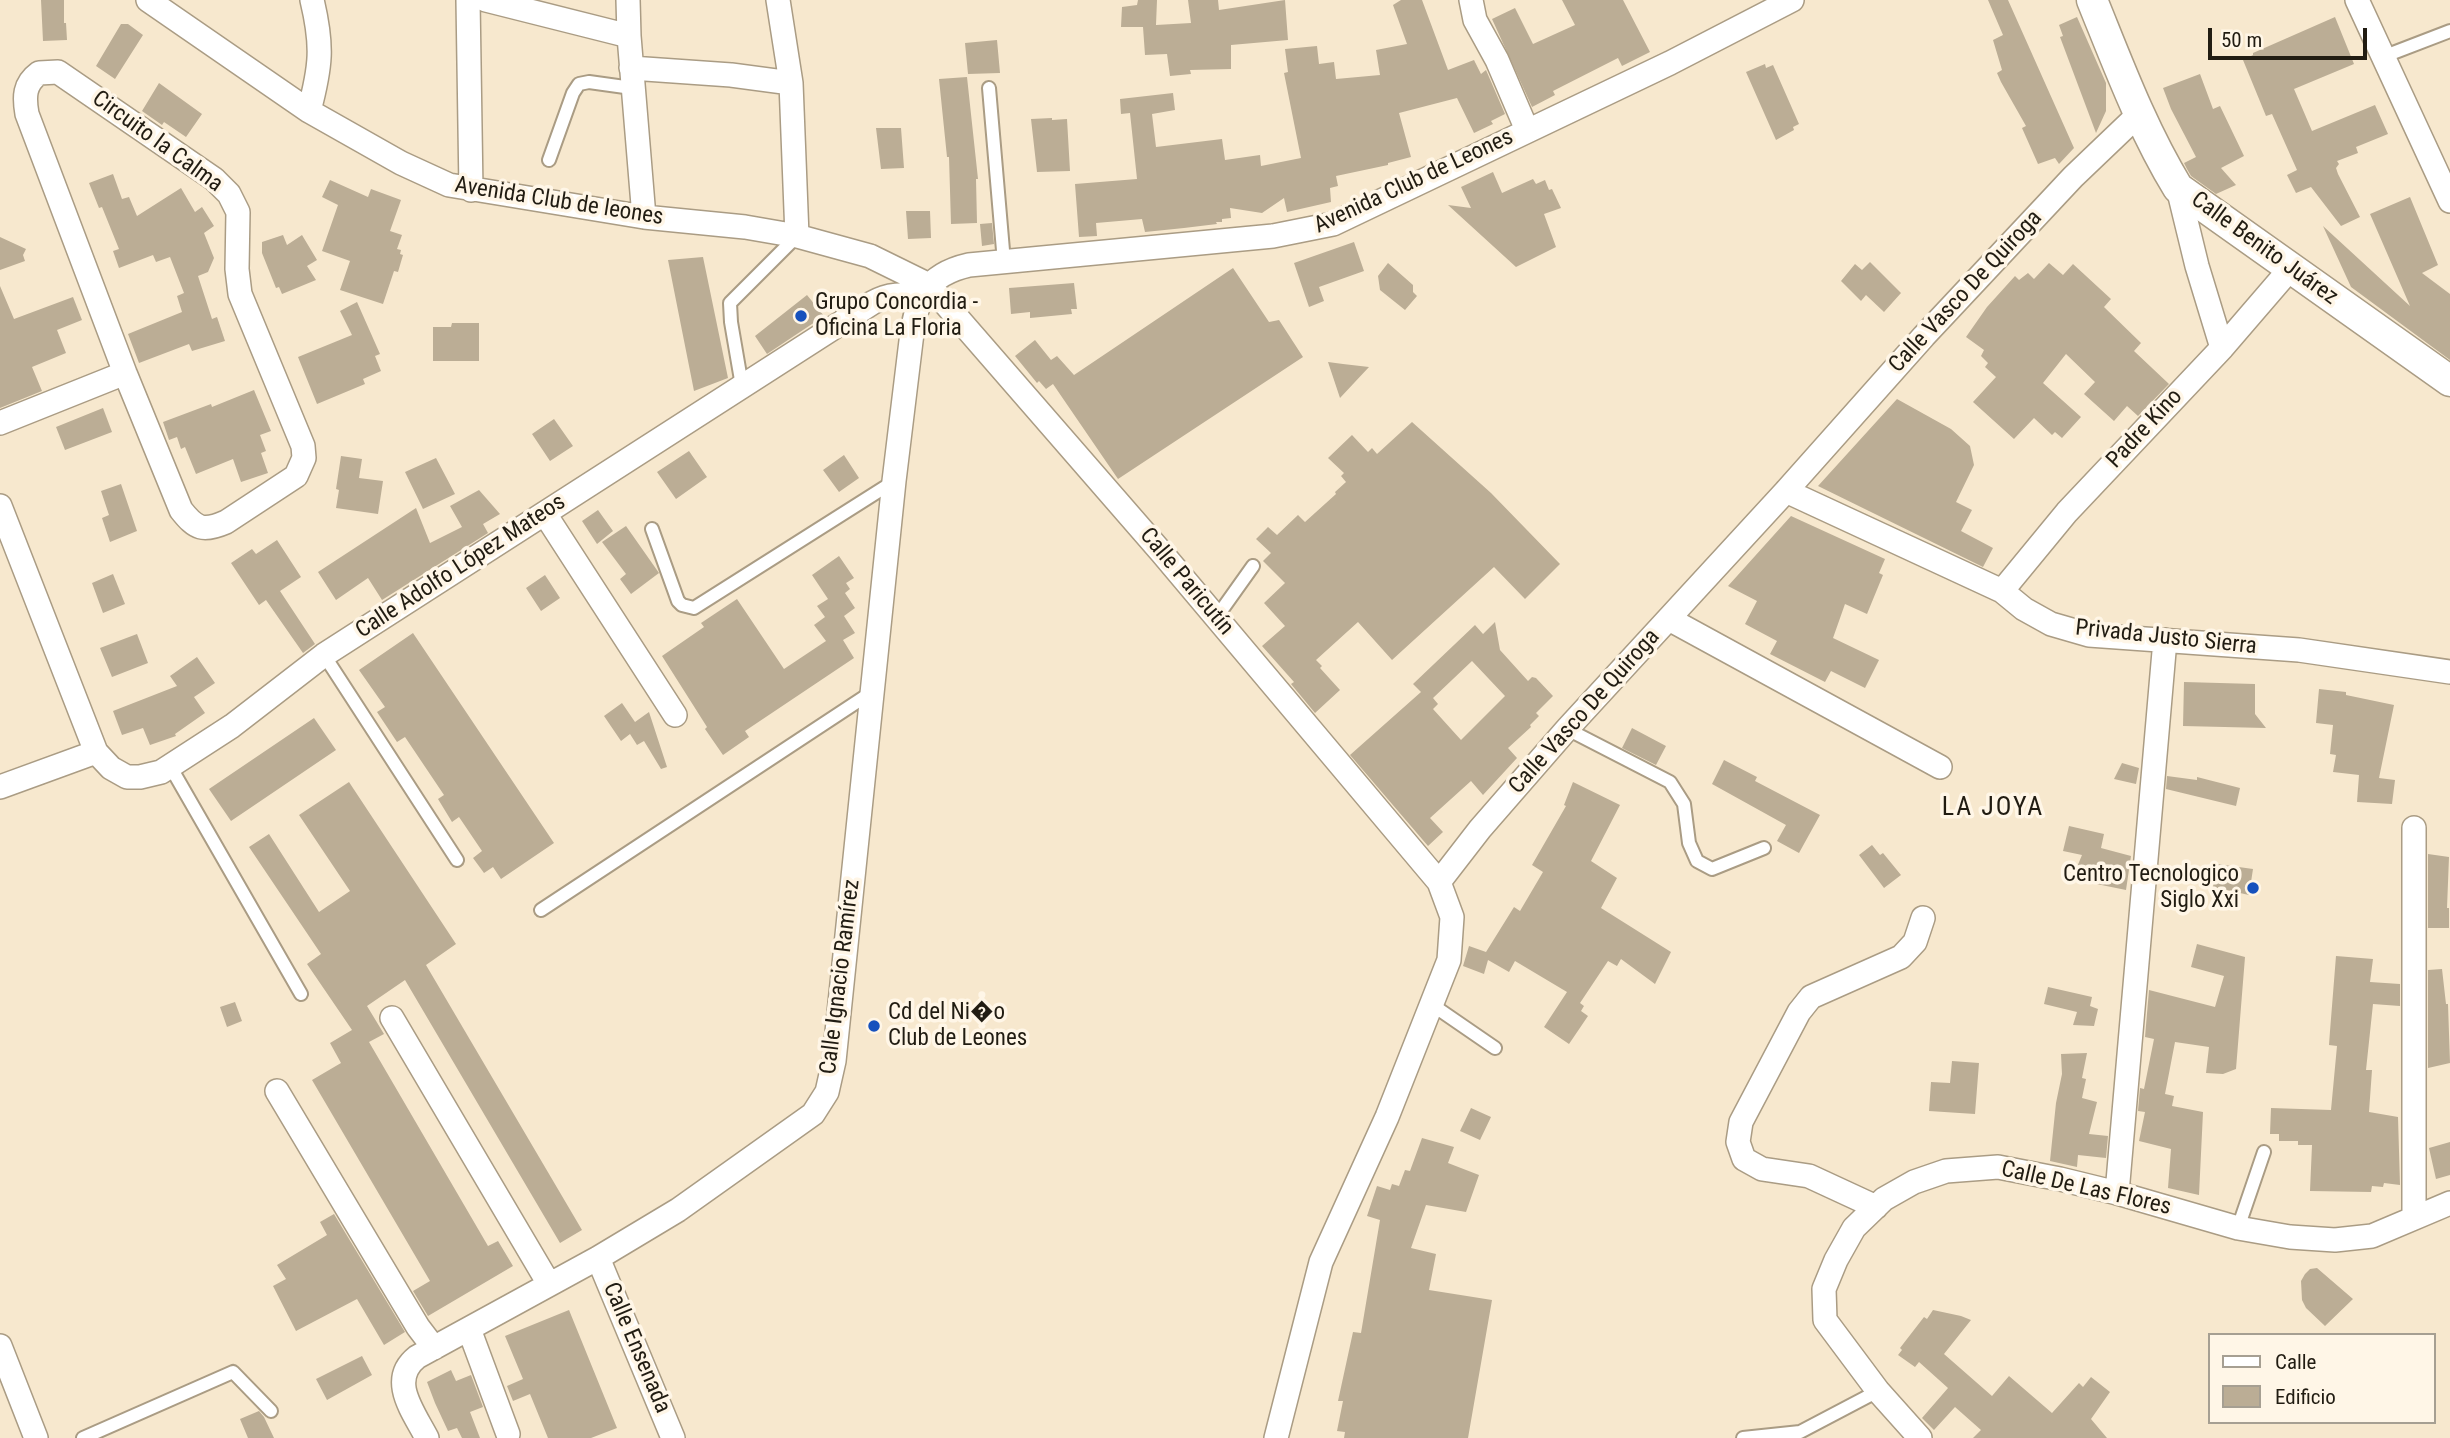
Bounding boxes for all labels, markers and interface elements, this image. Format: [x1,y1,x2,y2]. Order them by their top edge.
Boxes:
scale bar [2212,14,2371,58]
text: 50 m [2221,28,2262,52]
street label: Circuito la Calma [86,85,228,199]
street label: Avenida Club de Leones [1310,124,1518,240]
street label: Avenida Club de leones [453,172,665,232]
street label: Calle Benito Juárez [2185,186,2343,312]
street label: Calle Vasco De Quiroga [1884,205,2048,379]
place label: Grupo Concordia - Oficina La Floria [815,289,978,343]
marker: Grupo Concordia - Oficina La Floria [793,308,809,324]
street label: Padre Kino [2101,384,2189,474]
street label: Calle Adolfo López Mateos [351,489,571,645]
street label: Calle Paricutín [1133,523,1239,641]
street label: Privada Justo Sierra [2074,615,2258,661]
street label: Calle Vasco De Quiroga [1504,624,1666,800]
district label: LA JOYA [1943,792,2043,824]
place label: Centro Tecnologico Siglo Xxi [2063,861,2239,915]
street label: Calle Ignacio Ramírez [815,878,867,1076]
marker: Centro Tecnologico Siglo Xxi [2245,880,2261,896]
place label: Cd del Ni�o Club de Leones [888,999,1027,1053]
marker: Cd del Ni�o Club de Leones [866,1018,882,1034]
street label: Calle De Las Flores [1998,1156,2174,1222]
street label: Calle Ensenada [596,1279,676,1417]
legend [2208,1333,2436,1424]
text: Calle [2275,1350,2316,1374]
text: Edificio [2275,1385,2336,1409]

